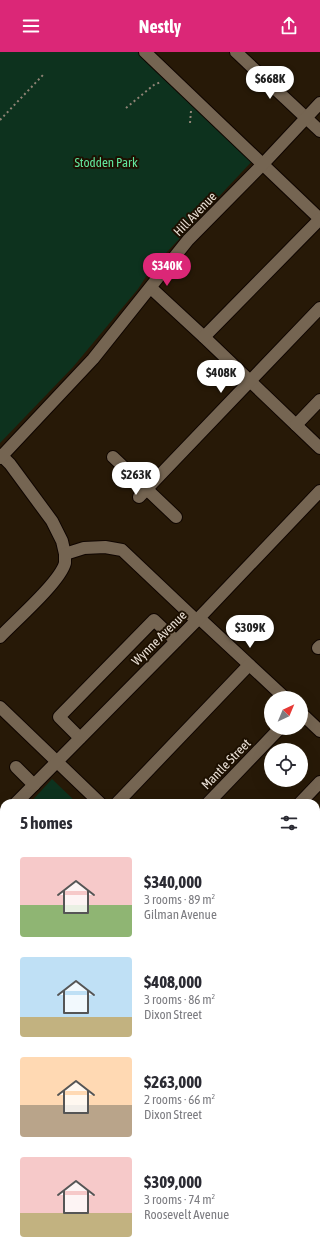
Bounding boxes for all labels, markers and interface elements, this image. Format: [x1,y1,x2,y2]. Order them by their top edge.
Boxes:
icon: menu [20,15,42,37]
icon: share [278,15,300,37]
text: Nestly [139,16,181,37]
pin: $668K [242,66,298,100]
text: $668K [255,71,285,86]
park label: Stodden Park [74,155,138,170]
street label: Hill Avenue [170,189,220,239]
pin: $340K [139,253,195,287]
text: $340K [152,258,182,273]
pin: $408K [193,360,249,394]
text: $408K [206,365,236,380]
pin: $263K [108,462,164,496]
text: $263K [121,467,151,482]
street label: Wynne Avenue [129,608,189,668]
pin: $309K [222,615,278,649]
text: $309K [235,620,265,635]
north arrow [264,691,308,735]
map controls [264,691,308,787]
street label: Mantle Street [198,735,254,792]
button: locate [264,743,308,787]
icon: filters [278,812,300,834]
text: 5 homes [20,813,73,833]
text: $340,000 [144,872,202,892]
icon: home [52,873,100,921]
text: 3 rooms · 89 m² [144,892,215,907]
text: Gilman Avenue [144,907,217,922]
text: $408,000 [144,972,202,992]
icon: home [52,973,100,1021]
text: 3 rooms · 86 m² [144,992,215,1007]
text: Dixon Street [144,1007,202,1022]
text: $263,000 [144,1072,202,1092]
icon: home [52,1073,100,1121]
text: 2 rooms · 66 m² [144,1092,215,1107]
text: Dixon Street [144,1107,202,1122]
text: $309,000 [144,1172,202,1192]
icon: home [52,1173,100,1221]
text: 3 rooms · 74 m² [144,1192,215,1207]
text: Roosevelt Avenue [144,1207,229,1222]

